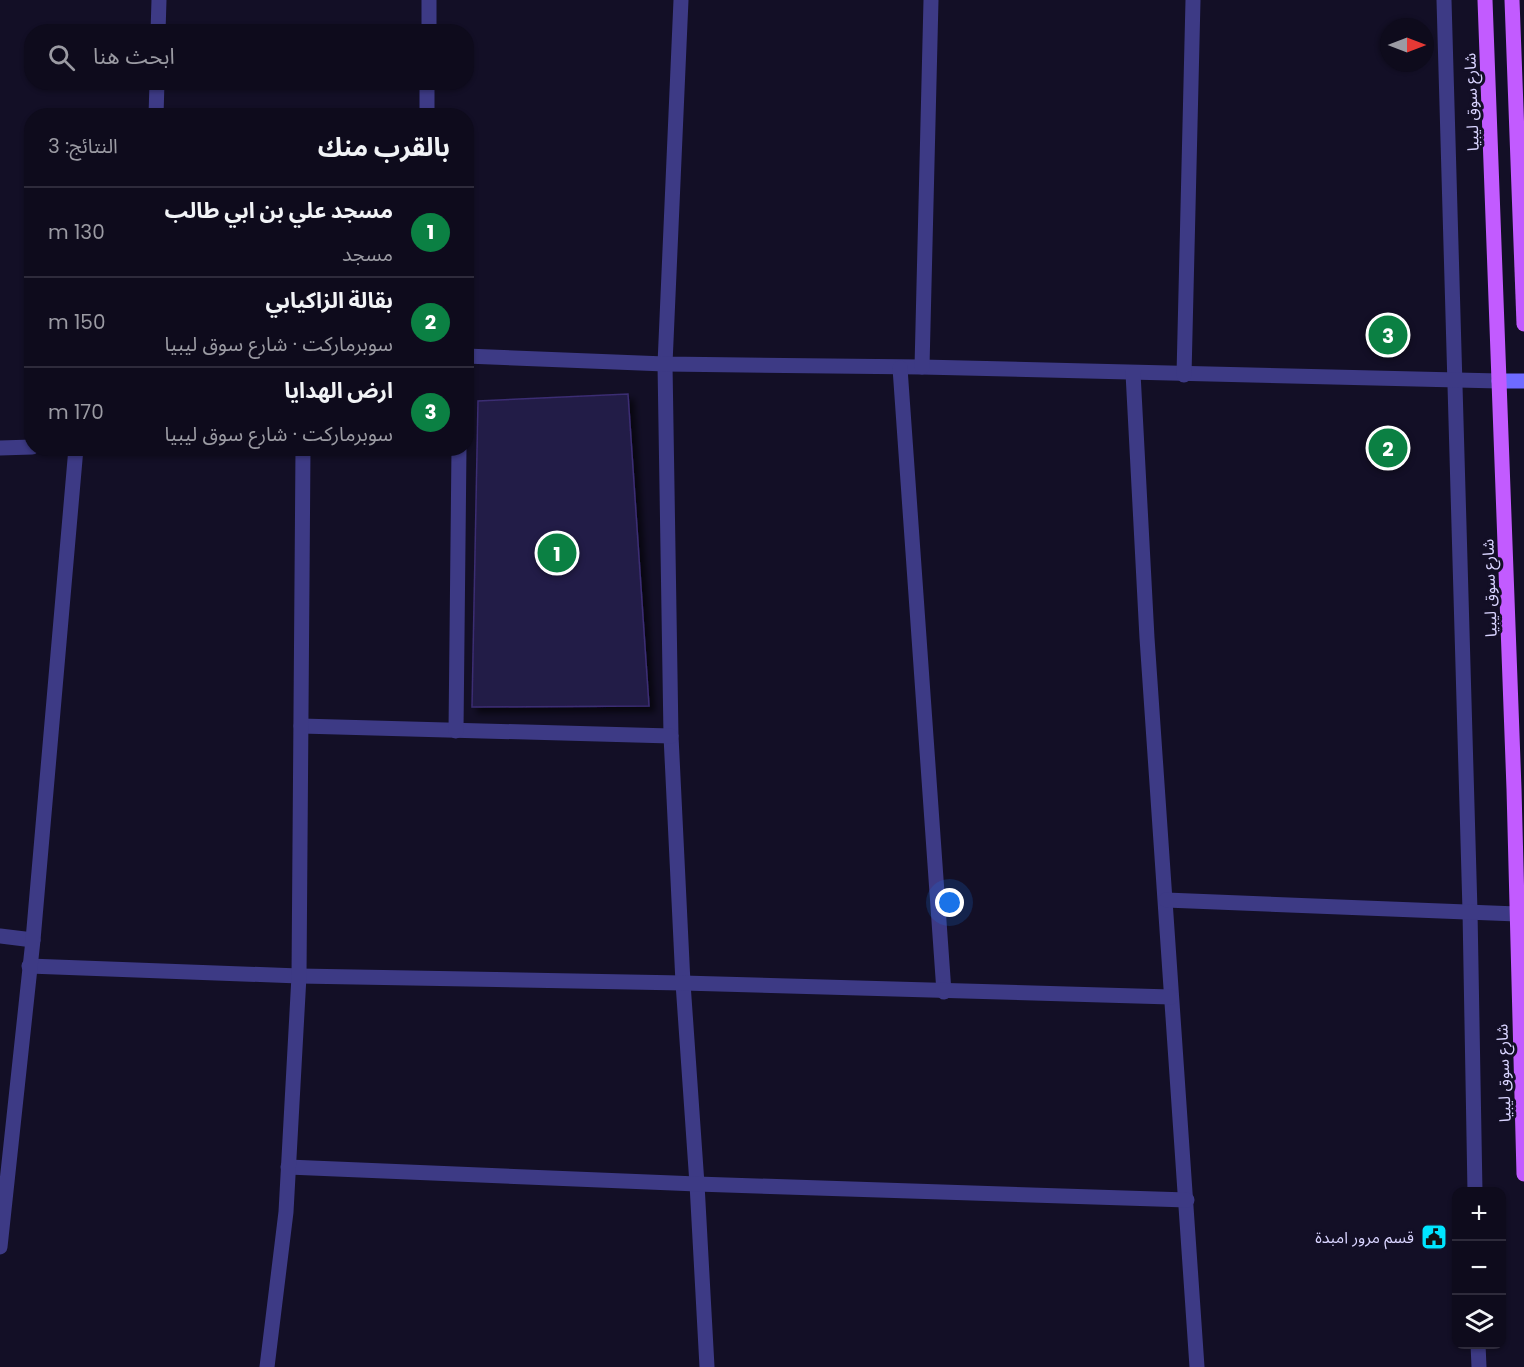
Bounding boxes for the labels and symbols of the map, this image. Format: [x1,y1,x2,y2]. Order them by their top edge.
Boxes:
north arrow [1380,18,1434,72]
street label: شارع سوق ليبيا [1458,52,1486,152]
pin: 3 [1368,312,1408,358]
pin: 2 [1368,426,1408,470]
pin: 1 [538,530,576,576]
street label: شارع سوق ليبيا [1476,538,1504,638]
your location [935,888,964,917]
street label: شارع سوق ليبيا [1490,1023,1518,1123]
public building icon: قسم مرور امبدة [1419,1222,1449,1252]
place label: قسم مرور امبدة [1315,1226,1414,1250]

